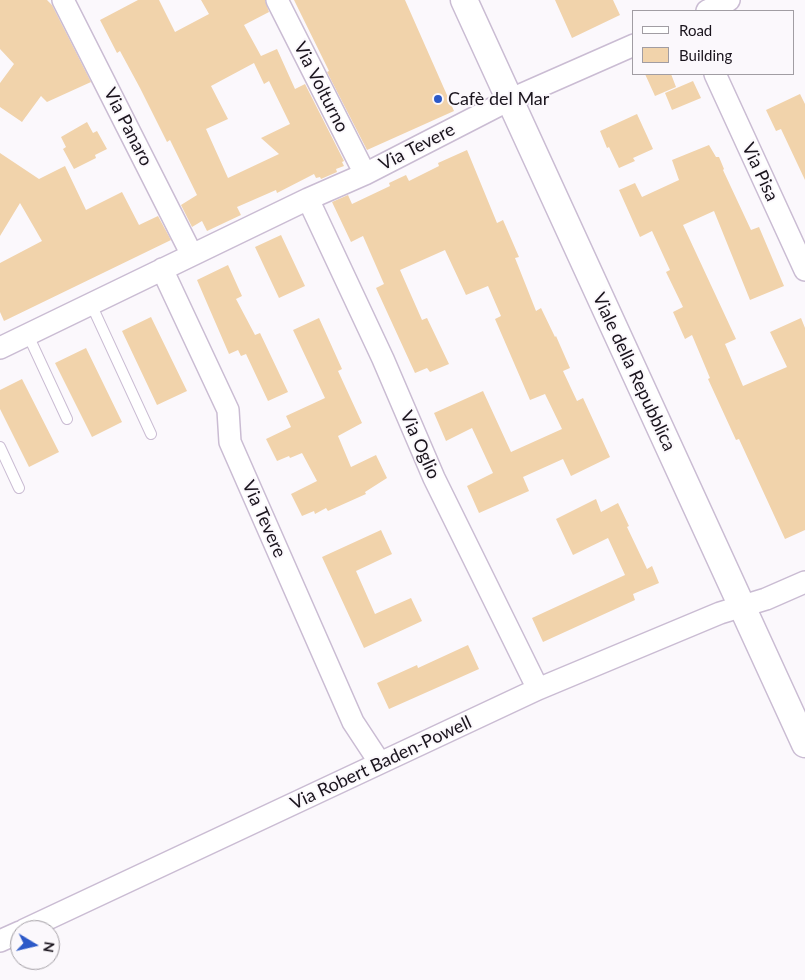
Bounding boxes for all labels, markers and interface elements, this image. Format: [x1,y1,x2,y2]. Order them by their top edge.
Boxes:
legend [632,10,795,75]
text: Road [679,21,712,39]
street label: Via Volturno [289,38,353,136]
text: Building [679,46,732,64]
street label: Via Panaro [99,84,157,170]
place label: Cafè del Mar [448,88,549,110]
marker: Cafè del Mar [432,93,444,105]
street label: Via Tevere [376,119,458,175]
street label: Via Pisa [737,139,783,205]
street label: Viale della Repubblica [588,289,680,455]
street label: Via Oglio [395,408,445,482]
street label: Via Tevere [237,477,291,561]
street label: Via Robert Baden-Powell [287,712,475,814]
north arrow [10,920,60,970]
text: N [40,941,59,954]

